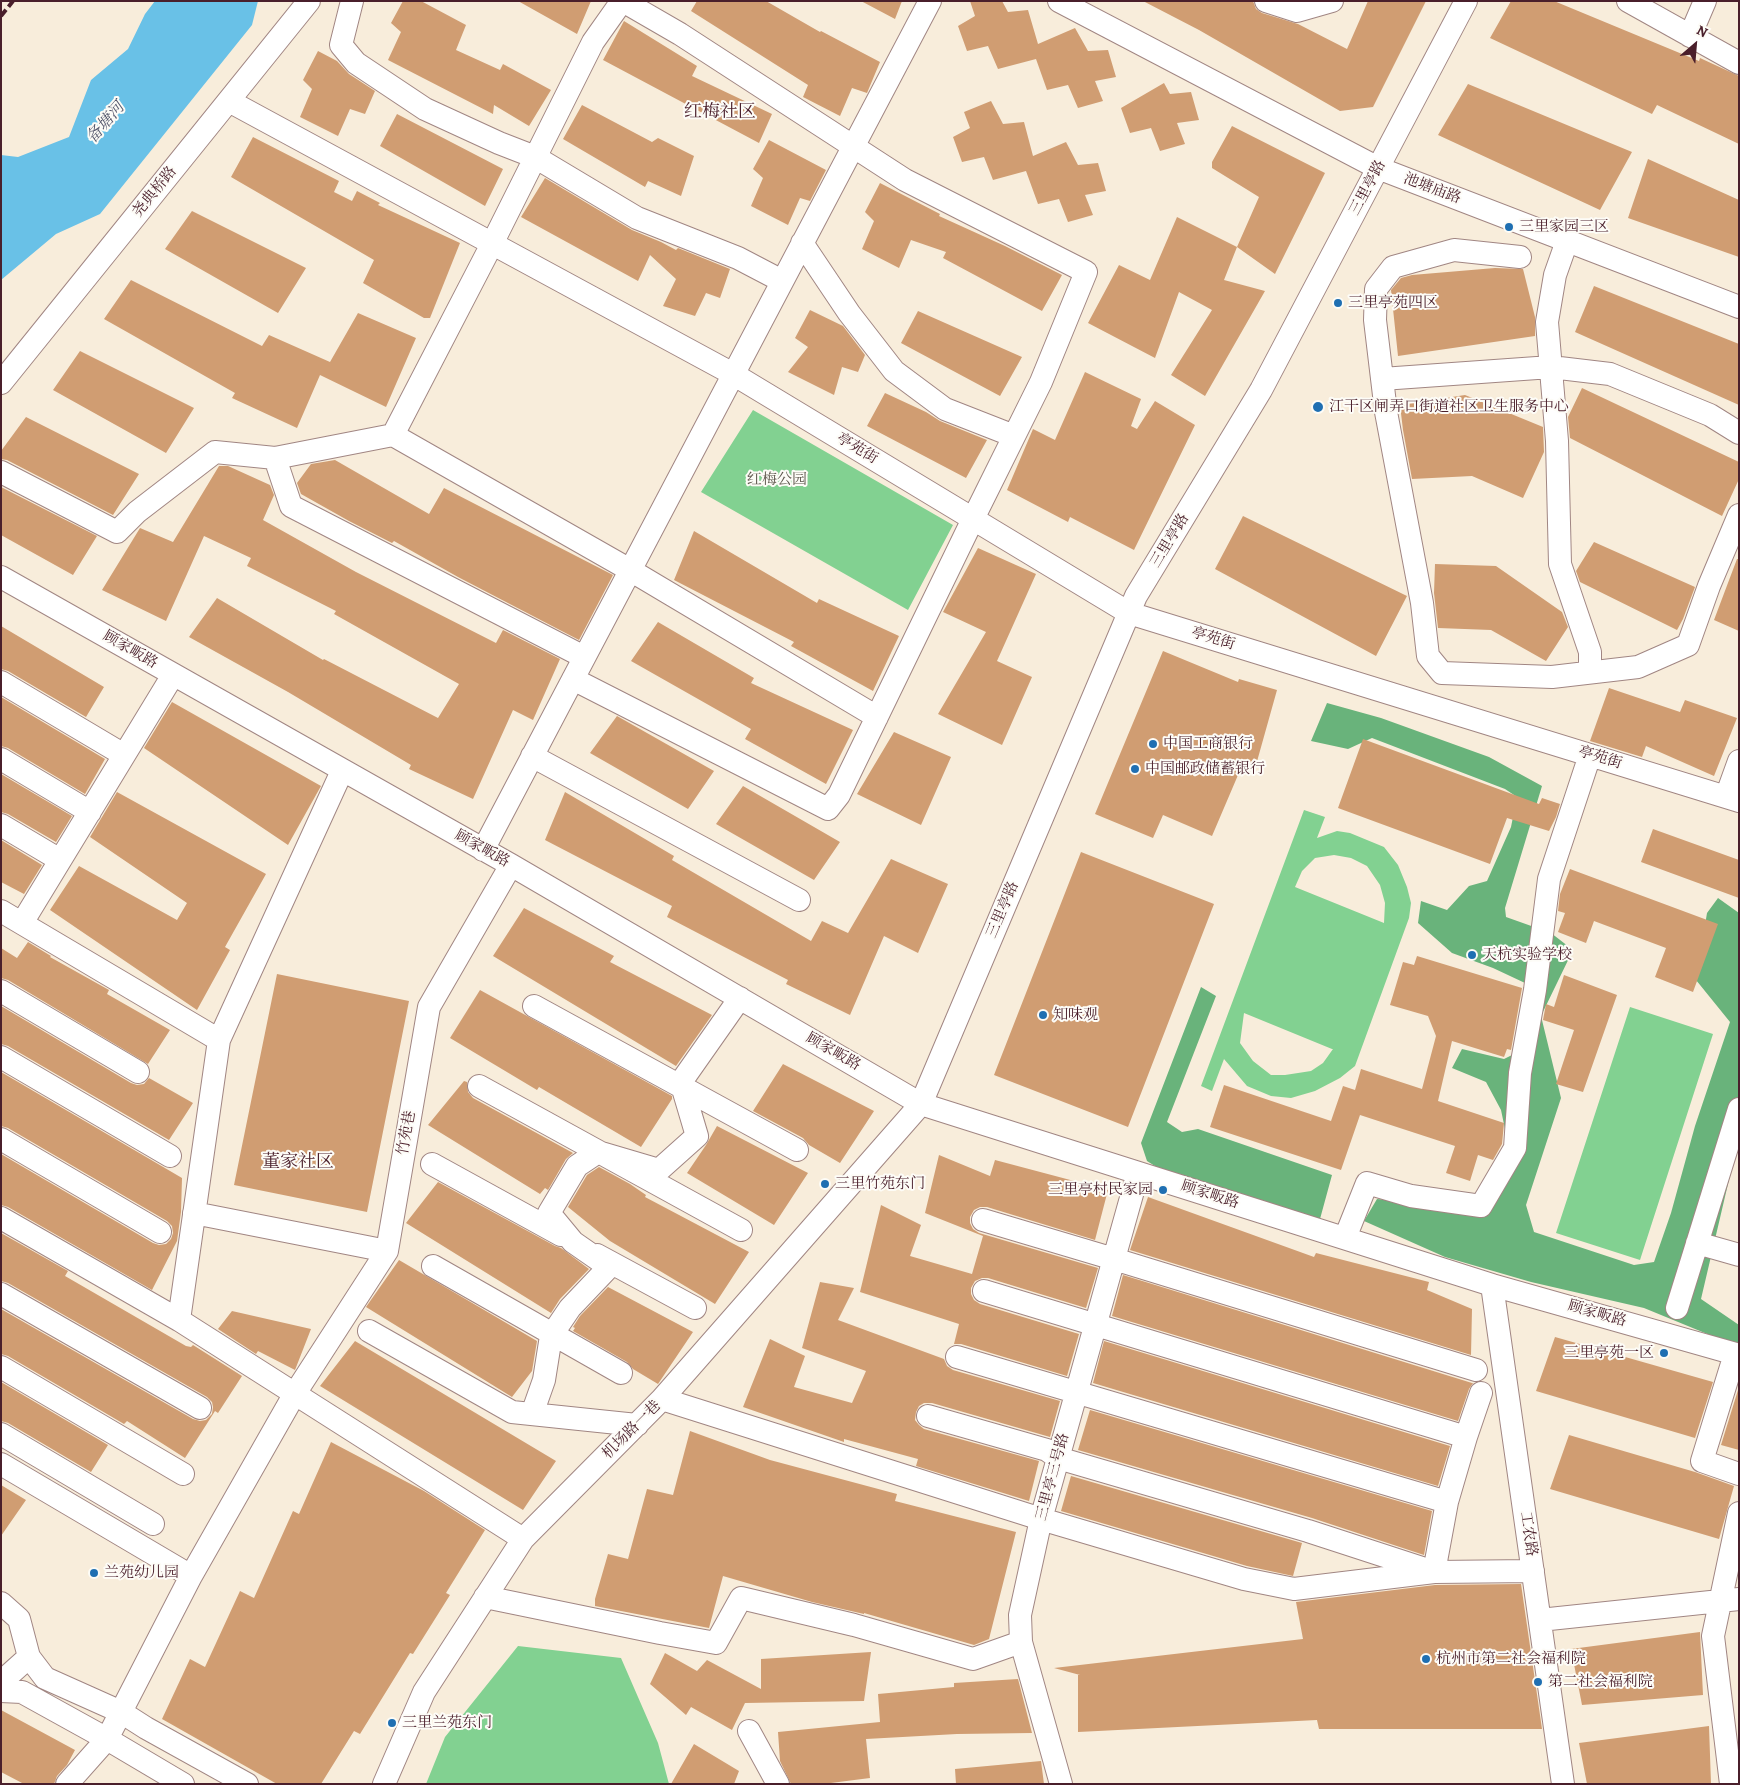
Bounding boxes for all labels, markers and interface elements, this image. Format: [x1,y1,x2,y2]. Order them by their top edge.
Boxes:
north arrow [1670,20,1720,70]
text: N [1693,20,1711,42]
water label: 备塘河 [83,99,129,147]
district label: 红梅社区 [684,102,756,124]
street label: 三里亭路 [1346,157,1390,219]
street label: 尧典桥路 [129,163,181,221]
street label: 池塘庙路 [1401,170,1463,208]
place label: 三里家园三区 [1519,218,1609,236]
marker: 三里家园三区 [1503,221,1515,233]
place label: 三里亭苑四区 [1348,294,1438,312]
marker: 三里亭苑四区 [1332,297,1344,309]
place label: 江干区闸弄口街道社区卫生服务中心 [1329,398,1569,416]
marker: 江干区闸弄口街道社区卫生服务中心 [1311,400,1325,414]
street label: 亭苑街 [833,430,881,468]
park label: 红梅公园 [747,471,807,489]
street label: 三里亭路 [1147,511,1193,571]
street label: 亭苑街 [1189,624,1237,654]
street label: 顾家畈路 [100,627,160,673]
place label: 中国工商银行 [1163,735,1253,753]
marker: 中国工商银行 [1147,738,1159,750]
street label: 亭苑街 [1576,743,1624,773]
place label: 中国邮政储蓄银行 [1145,760,1265,778]
marker: 中国邮政储蓄银行 [1129,763,1141,775]
street label: 顾家畈路 [451,827,513,871]
street label: 三里亭路 [983,879,1023,941]
place label: 天杭实验学校 [1482,946,1572,964]
marker: 天杭实验学校 [1466,949,1478,961]
place label: 知味观 [1053,1006,1098,1024]
marker: 知味观 [1037,1009,1049,1021]
street label: 顾家畈路 [803,1029,863,1075]
street label: 竹苑巷 [394,1109,420,1157]
district label: 董家社区 [262,1152,334,1174]
place label: 三里竹苑东门 [835,1175,925,1193]
street label: 顾家畈路 [1179,1177,1241,1213]
marker: 三里竹苑东门 [819,1178,831,1190]
place label: 三里亭村民家园 [1048,1181,1153,1199]
marker: 三里亭村民家园 [1157,1184,1169,1196]
street label: 顾家畈路 [1566,1297,1628,1331]
place label: 三里亭苑一区 [1564,1344,1654,1362]
marker: 三里亭苑一区 [1658,1347,1670,1359]
street label: 机场路一巷 [599,1397,665,1463]
street label: 三里亭三号路 [1033,1431,1073,1523]
street label: 工农路 [1516,1510,1540,1558]
place label: 兰苑幼儿园 [104,1564,179,1582]
marker: 兰苑幼儿园 [88,1567,100,1579]
place label: 杭州市第二社会福利院 [1436,1650,1586,1668]
marker: 杭州市第二社会福利院 [1420,1653,1432,1665]
place label: 第二社会福利院 [1548,1673,1653,1691]
marker: 第二社会福利院 [1532,1676,1544,1688]
place label: 三里兰苑东门 [402,1714,492,1732]
marker: 三里兰苑东门 [386,1717,398,1729]

